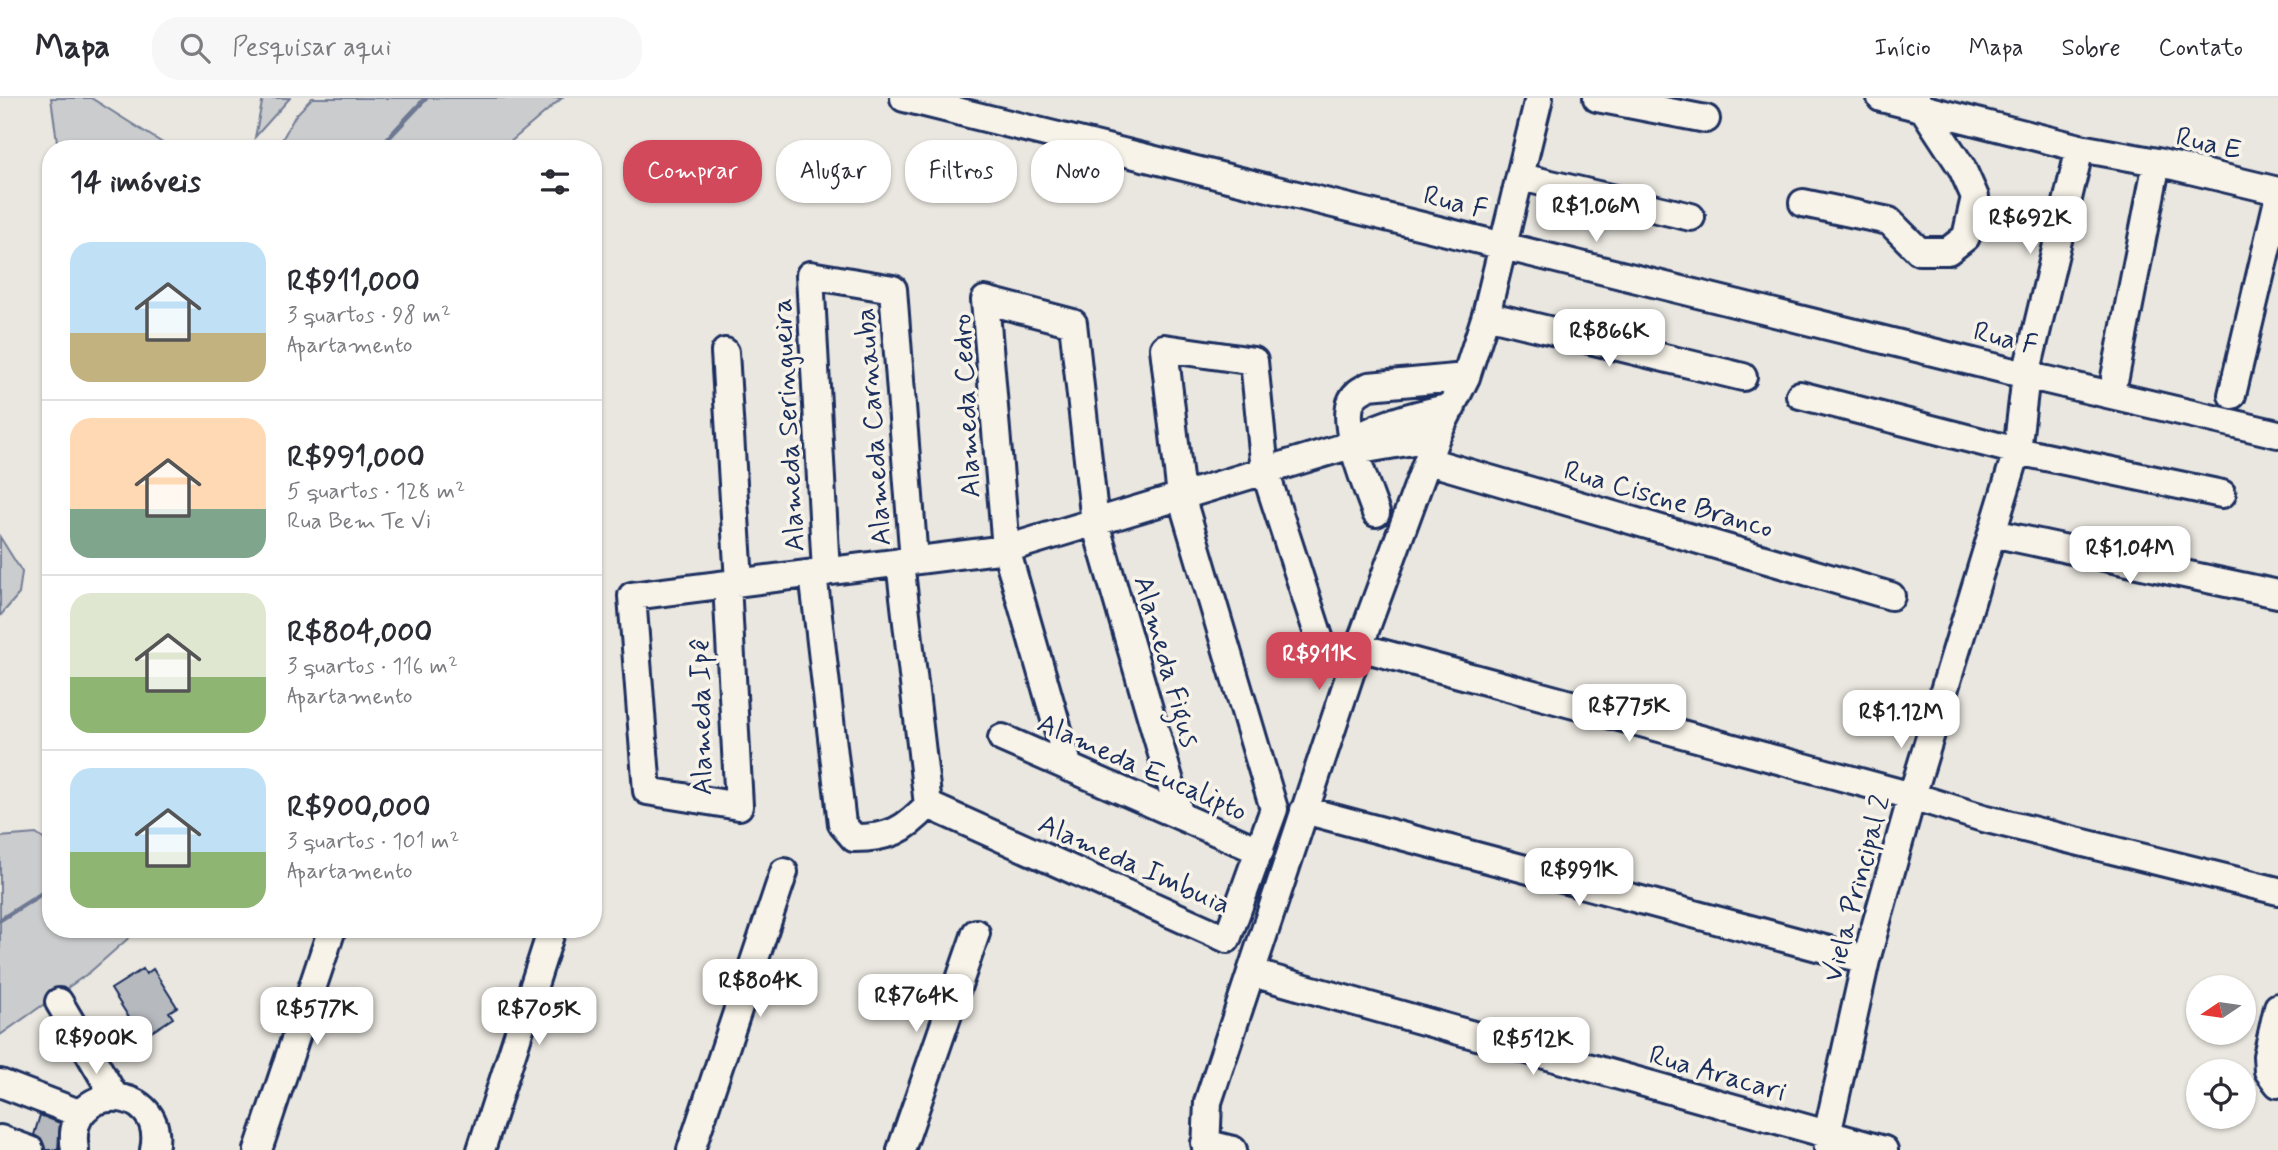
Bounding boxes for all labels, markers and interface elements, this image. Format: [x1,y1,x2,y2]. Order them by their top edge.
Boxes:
search box [152,17,642,80]
text: Mapa [35,26,110,70]
icon: search [176,29,214,67]
text: Pesquisar aqui [232,31,391,65]
text: Início [1874,33,1931,64]
text: Mapa [1969,33,2023,64]
text: Sobre [2061,33,2121,64]
text: Contato [2159,33,2243,64]
street label: Rua E [2172,119,2245,170]
chip: Comprar [623,140,762,203]
chip: Alugar [776,140,891,203]
chip: Filtros [905,140,1017,203]
chip: Novo [1031,140,1124,203]
text: 14 imóveis [70,163,201,202]
icon: filters [536,163,574,201]
street label: Rua F [1419,178,1491,229]
pin: R$1.06M [1531,184,1661,244]
text: R$1.06M [1552,192,1640,222]
pin: R$692K [1973,197,2087,256]
text: R$692K [1989,204,2071,234]
text: R$911,000 [287,262,420,301]
icon: home [126,270,210,354]
street label: Alameda Seringueira [764,297,815,553]
text: 3 quartos · 98 m² [287,301,451,331]
street label: Alameda Carnauba [848,307,901,547]
pin: R$866K [1552,310,1666,369]
street label: Alameda Cedro [944,313,991,499]
street label: Rua F [1969,314,2041,365]
text: R$866K [1569,317,1649,347]
text: Apartamento [287,331,413,361]
text: R$991,000 [287,438,425,477]
icon: home [126,446,210,530]
street label: Rua Ciscne Branco [1559,453,1777,548]
text: 5 quartos · 128 m² [287,477,465,507]
text: Rua Bem Te Vi [287,507,431,537]
pin: R$1.04M [2065,526,2195,586]
text: R$1.04M [2085,534,2175,564]
street label: Alameda Figus [1121,572,1208,752]
text: R$804,000 [287,613,432,652]
icon: home [126,621,210,705]
pin: R$911K [1262,632,1376,692]
street label: Alameda Ipê [683,638,722,796]
text: R$911K [1282,640,1356,670]
text: 3 quartos · 116 m² [287,652,458,682]
text: Apartamento [287,682,413,712]
pin: R$775K [1572,684,1686,744]
pin: R$1.12M [1836,690,1966,750]
text: R$775K [1588,692,1670,722]
text: R$1.12M [1859,698,1943,728]
street label: Alameda Eucalipto [1031,705,1253,831]
text: R$900,000 [287,788,431,827]
street label: Viela Principal 2 [1815,791,1900,986]
icon: home [126,796,210,880]
street label: Alameda Imbuia [1032,806,1236,924]
text: 3 quartos · 101 m² [287,827,459,857]
pin: R$991K [1522,848,1636,908]
text: R$991K [1540,856,1618,886]
text: Apartamento [287,857,413,887]
pin: R$804K [703,960,817,1019]
text: R$804K [719,967,801,997]
pin: R$764K [859,974,973,1034]
north arrow [2186,975,2256,1045]
map controls [2186,975,2256,1129]
text: R$764K [874,982,958,1012]
pin: R$577K [260,988,374,1047]
pin: R$705K [482,988,596,1047]
text: R$577K [276,995,358,1025]
text: R$705K [497,995,581,1025]
pin: R$900K [39,1016,153,1076]
pin: R$512K [1476,1018,1590,1077]
text: R$900K [55,1024,137,1054]
text: R$512K [1493,1025,1573,1055]
street label: Rua Aracari [1645,1037,1790,1112]
button: locate [2186,1059,2256,1129]

